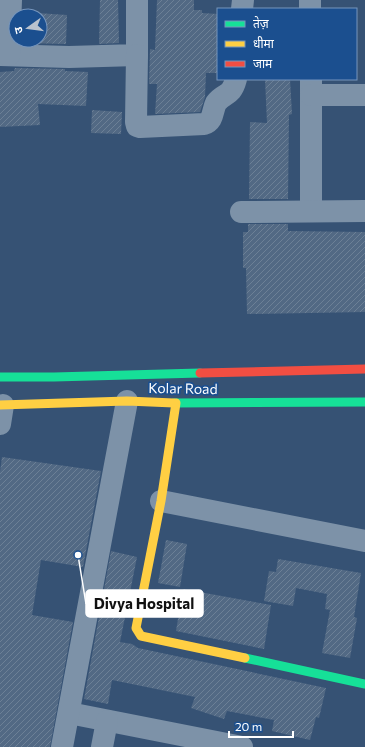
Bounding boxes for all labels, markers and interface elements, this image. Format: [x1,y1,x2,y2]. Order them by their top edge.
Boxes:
north arrow [8,8,48,48]
legend [217,8,357,80]
text: तेज़ [253,16,270,30]
text: उ [11,25,25,35]
text: धीमा [253,36,275,50]
text: जाम [253,56,273,70]
street label: Kolar Road [148,379,218,397]
callout: Divya Hospital [86,590,203,617]
text: Divya Hospital [94,594,194,612]
scale bar [229,713,293,739]
text: 20 m [235,719,262,733]

